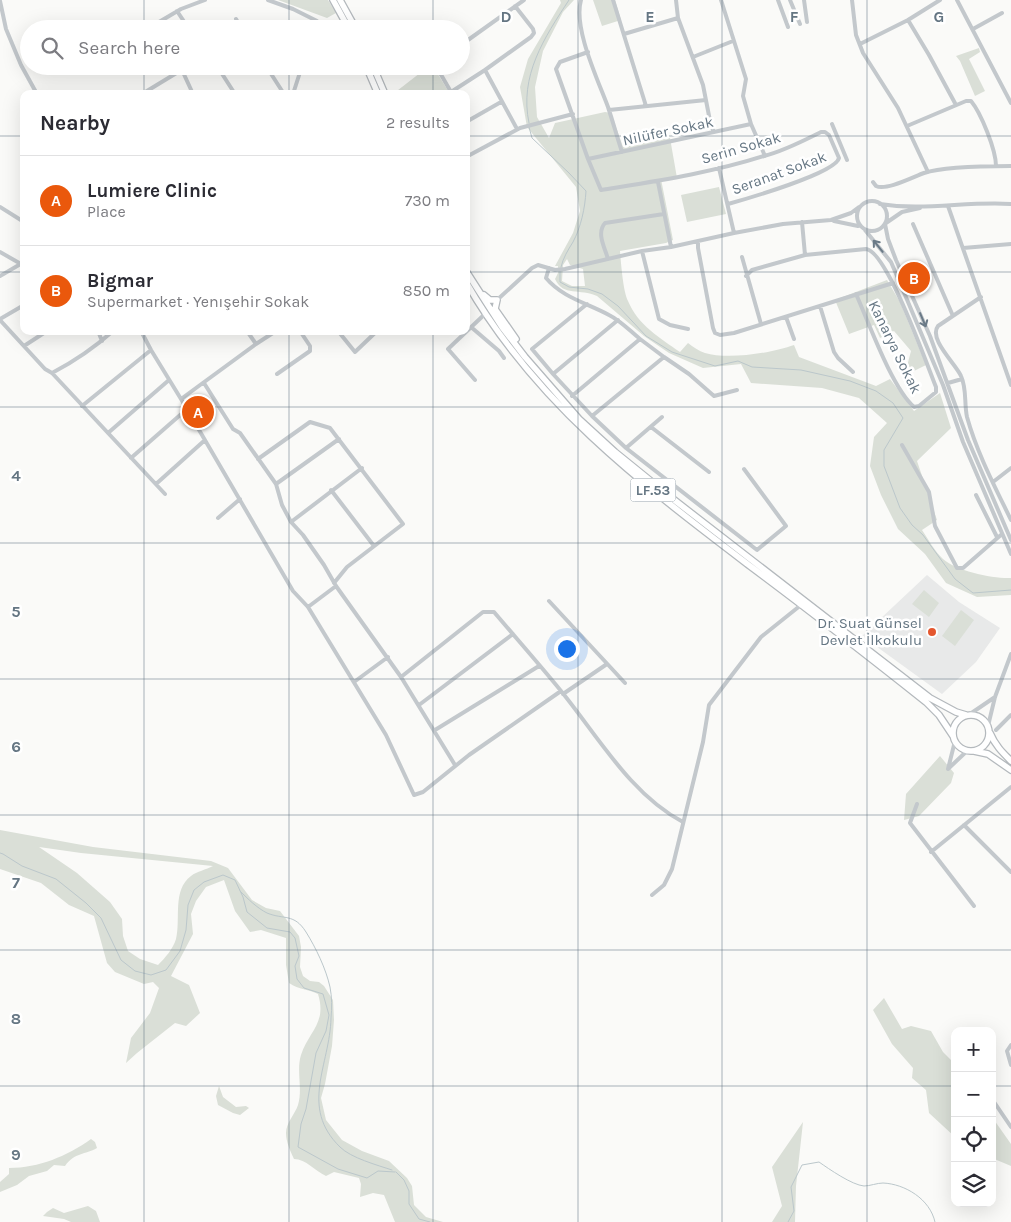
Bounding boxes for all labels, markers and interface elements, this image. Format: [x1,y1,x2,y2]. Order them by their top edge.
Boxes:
text: D [501,7,512,26]
text: E [645,7,655,26]
text: F [790,7,799,26]
text: G [934,7,944,26]
search box [20,20,470,75]
icon: search [38,34,66,62]
text: Search here [78,37,180,59]
text: Nearby [40,111,110,135]
text: 2 results [386,113,450,132]
street label: Nilüfer Sokak [621,113,715,149]
street label: Serin Sokak [699,128,783,168]
street label: Seranat Sokak [729,148,829,198]
text: Lumiere Clinic [87,180,217,202]
text: A [51,191,61,210]
text: 730 m [405,191,450,210]
text: Place [87,202,126,221]
one-way arrow [872,240,883,253]
pin: B [898,259,930,297]
text: Bigmar [87,270,153,292]
text: B [51,281,61,300]
text: 850 m [403,281,450,300]
text: Supermarket · Yenışehir Sokak [87,292,309,311]
street label: Kanarya Sokak [865,298,925,396]
one-way arrow [918,312,928,327]
pin: A [182,393,214,431]
text: 4 [11,466,21,485]
road number: LF.53 [630,478,676,502]
text: 5 [11,602,21,621]
place label: Dr. Suat Günsel Devlet İlkokulu [817,614,922,649]
marker: Dr. Suat Günsel Devlet İlkokulu [926,626,938,638]
your location [554,636,580,662]
text: 6 [11,737,21,756]
text: 7 [12,873,20,892]
text: 8 [11,1009,21,1028]
map controls [951,1027,996,1207]
button: + [951,1027,996,1072]
button: − [951,1072,996,1117]
button: locate [951,1117,996,1162]
text: 9 [11,1145,21,1164]
button: layers [951,1162,996,1207]

